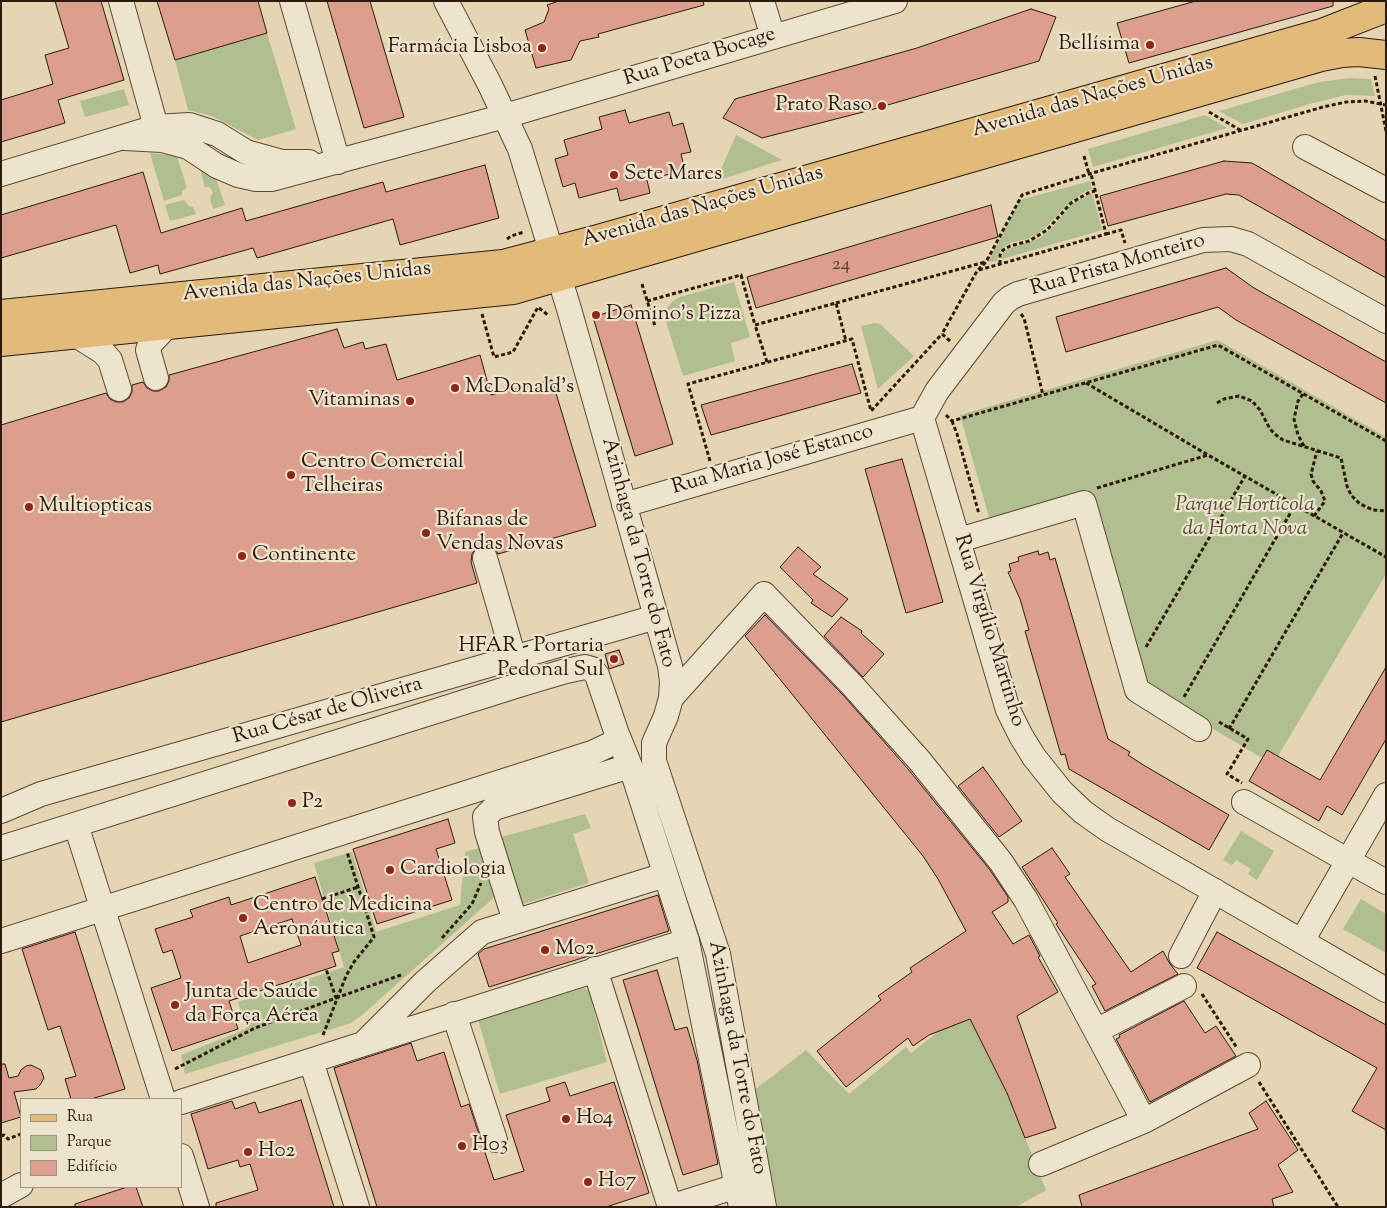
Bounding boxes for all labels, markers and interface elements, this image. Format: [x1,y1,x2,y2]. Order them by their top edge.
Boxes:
street label: Rua Poeta Bocage [621,23,779,93]
place label: Bellísima [1058,32,1140,58]
place label: Farmácia Lisboa [388,35,532,61]
marker: Bellísima [1144,39,1156,51]
marker: Farmácia Lisboa [536,42,548,54]
street label: Avenida das Nações Unidas [970,52,1216,144]
place label: Prato Raso [775,93,872,119]
marker: Prato Raso [876,100,888,112]
street label: Avenida das Nações Unidas [580,162,826,254]
place label: Sete Mares [624,162,722,188]
marker: Sete Mares [608,169,620,181]
street label: Rua Prista Monteiro [1028,229,1208,303]
house number: 24 [832,255,850,277]
street label: Avenida das Nações Unidas [182,257,432,309]
place label: Domino's Pizza [606,302,741,328]
marker: Domino's Pizza [590,309,602,321]
place label: McDonald's [465,375,574,401]
marker: McDonald's [449,382,461,394]
place label: Vitaminas [308,388,400,414]
marker: Vitaminas [404,395,416,407]
street label: Rua Maria José Estanco [669,420,877,502]
street label: Azinhaga da Torre do Fato [594,435,680,671]
place label: Centro Comercial Telheiras [301,450,464,500]
marker: Centro Comercial Telheiras [285,469,297,481]
park label: Parque Hortícola da Horta Nova [1175,493,1315,543]
place label: Multiopticas [39,494,152,520]
marker: Multiopticas [23,501,35,513]
place label: Bifanas de Vendas Novas [436,508,563,558]
marker: Bifanas de Vendas Novas [420,527,432,539]
street label: Rua Virgílio Martinho [947,532,1029,730]
place label: Continente [252,543,356,569]
marker: Continente [236,550,248,562]
place label: HFAR - Portaria Pedonal Sul [458,634,604,684]
marker: HFAR - Portaria Pedonal Sul [608,653,620,665]
street label: Rua César de Oliveira [230,673,426,751]
place label: P2 [302,790,323,816]
marker: P2 [286,797,298,809]
place label: Cardiologia [400,857,506,883]
marker: Cardiologia [384,864,396,876]
place label: Centro de Medicina Aeronáutica [253,893,432,943]
marker: Centro de Medicina Aeronáutica [237,912,249,924]
place label: M02 [555,937,595,963]
street label: Azinhaga da Torre do Fato [701,939,771,1177]
marker: M02 [539,944,551,956]
place label: Junta de Saúde da Força Aérea [185,980,318,1030]
marker: Junta de Saúde da Força Aérea [169,999,181,1011]
legend [20,1098,182,1188]
place label: H04 [576,1106,613,1132]
text: Rua [67,1107,93,1128]
marker: H04 [560,1113,572,1125]
text: Parque [67,1132,111,1153]
place label: H03 [472,1133,508,1159]
place label: H02 [258,1139,295,1165]
marker: H03 [456,1140,468,1152]
marker: H02 [242,1146,254,1158]
text: Edifício [67,1157,117,1178]
place label: H07 [598,1169,636,1195]
marker: H07 [582,1176,594,1188]

